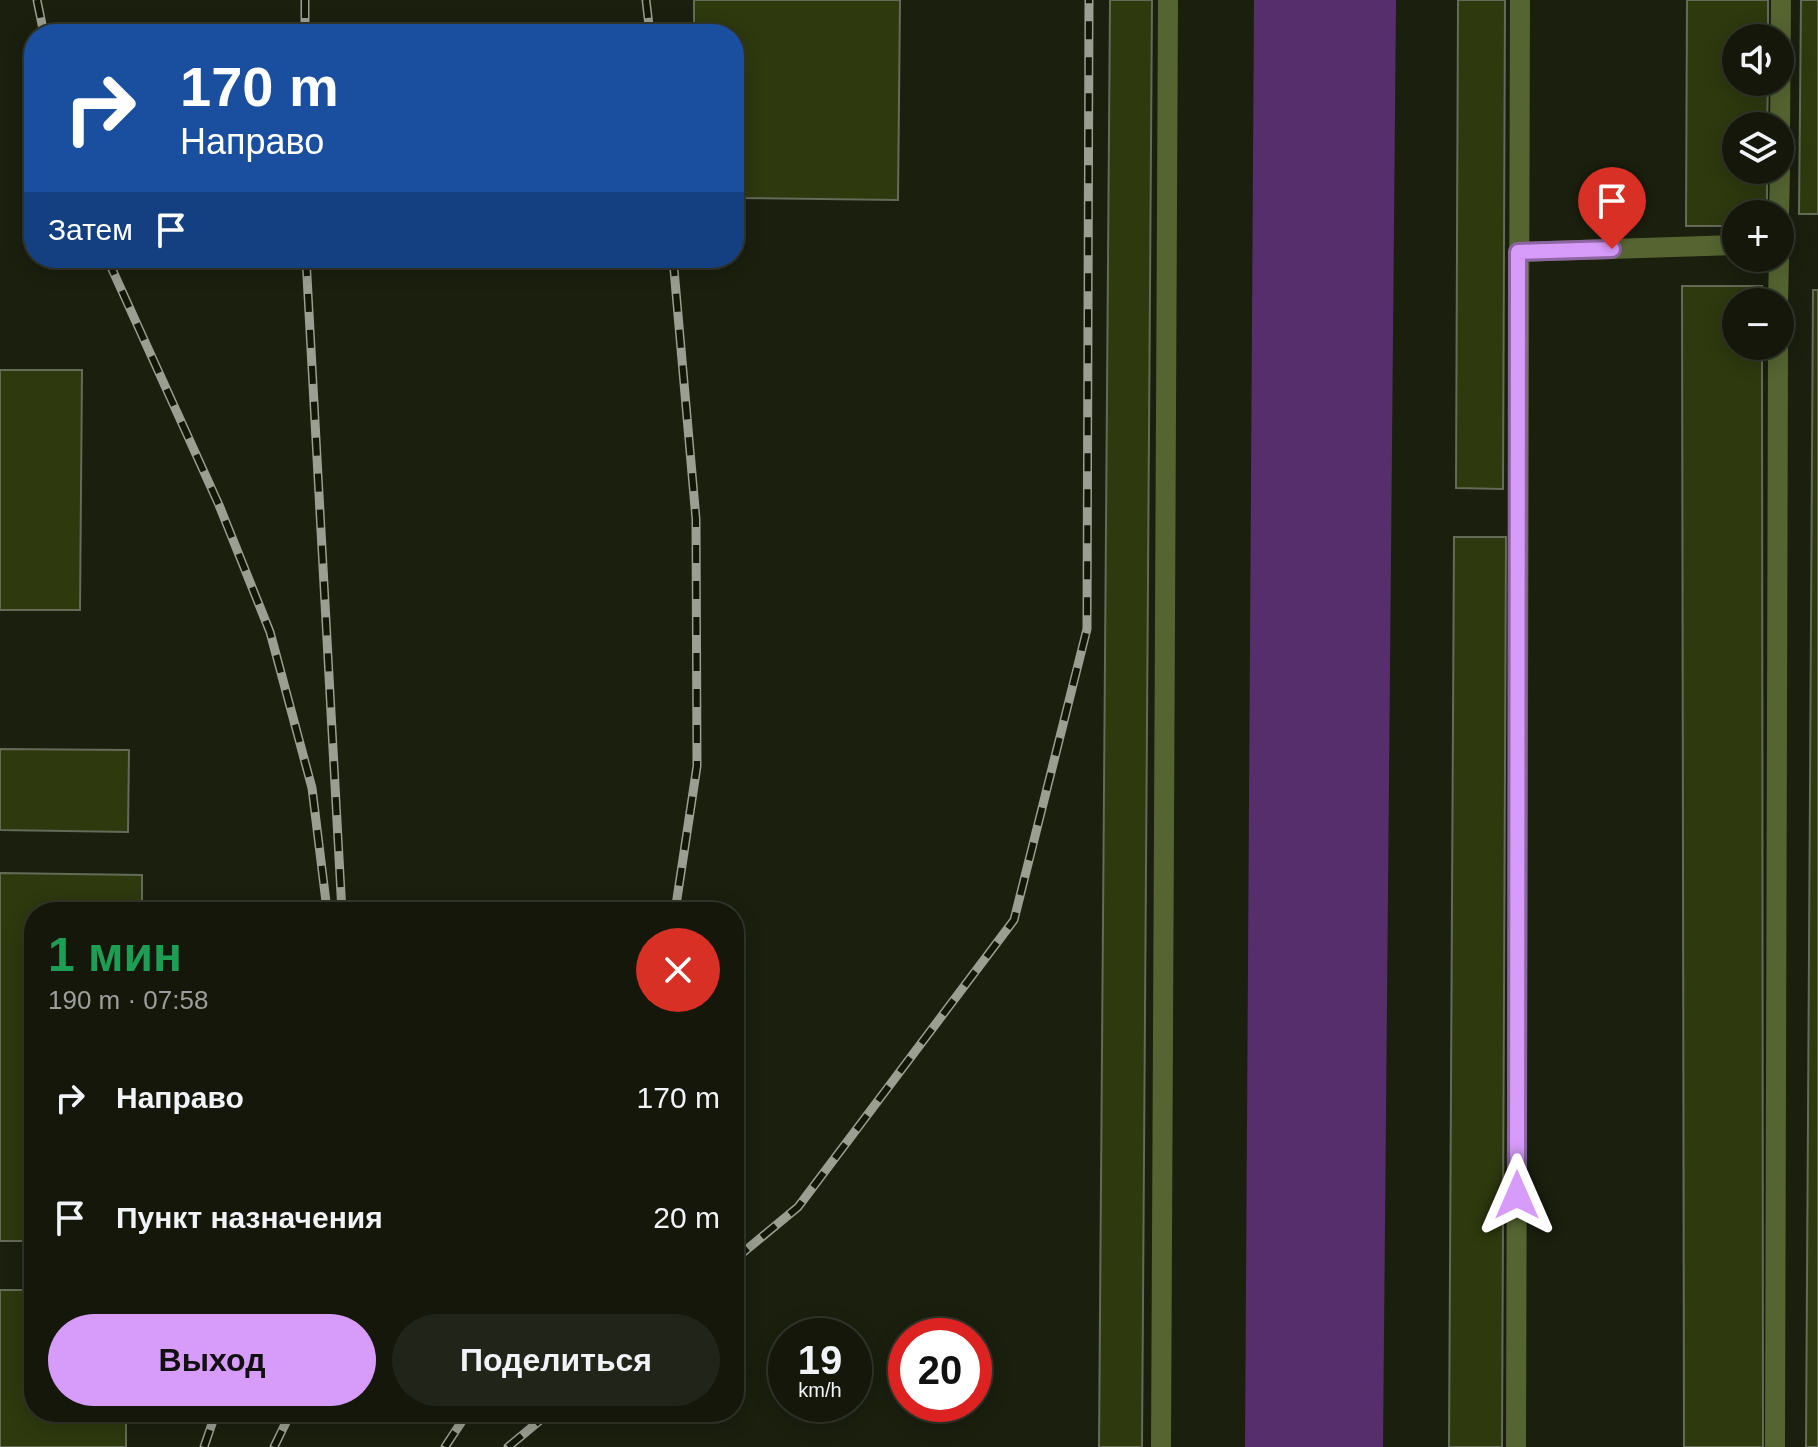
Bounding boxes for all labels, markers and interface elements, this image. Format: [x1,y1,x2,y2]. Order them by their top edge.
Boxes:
map controls [1722,24,1794,360]
button: sound [1722,24,1794,96]
text: 170 m [180,55,339,118]
icon: right [48,56,152,160]
button: layers [1722,112,1794,184]
text: Направо [180,121,324,162]
pin [1578,167,1646,249]
icon: arrive [1590,179,1634,223]
button: + [1722,200,1794,272]
icon: arrive [149,208,193,252]
text: Затем [48,213,133,246]
button: − [1722,288,1794,360]
text: 1 мин [48,928,182,981]
button: close [636,928,720,1012]
text: 190 m · 07:58 [48,985,208,1015]
icon: right [48,1076,92,1120]
text: Направо [116,1081,244,1114]
text: 170 m [637,1081,720,1114]
position arrow [1475,1153,1559,1237]
icon: arrive [48,1196,92,1240]
text: Пункт назначения [116,1201,383,1234]
text: 20 m [653,1201,720,1234]
button: Выход [48,1314,376,1406]
button: Поделиться [392,1314,720,1406]
speed limit sign: 20 [888,1318,992,1422]
text: 19 [798,1338,842,1382]
text: km/h [798,1379,842,1401]

